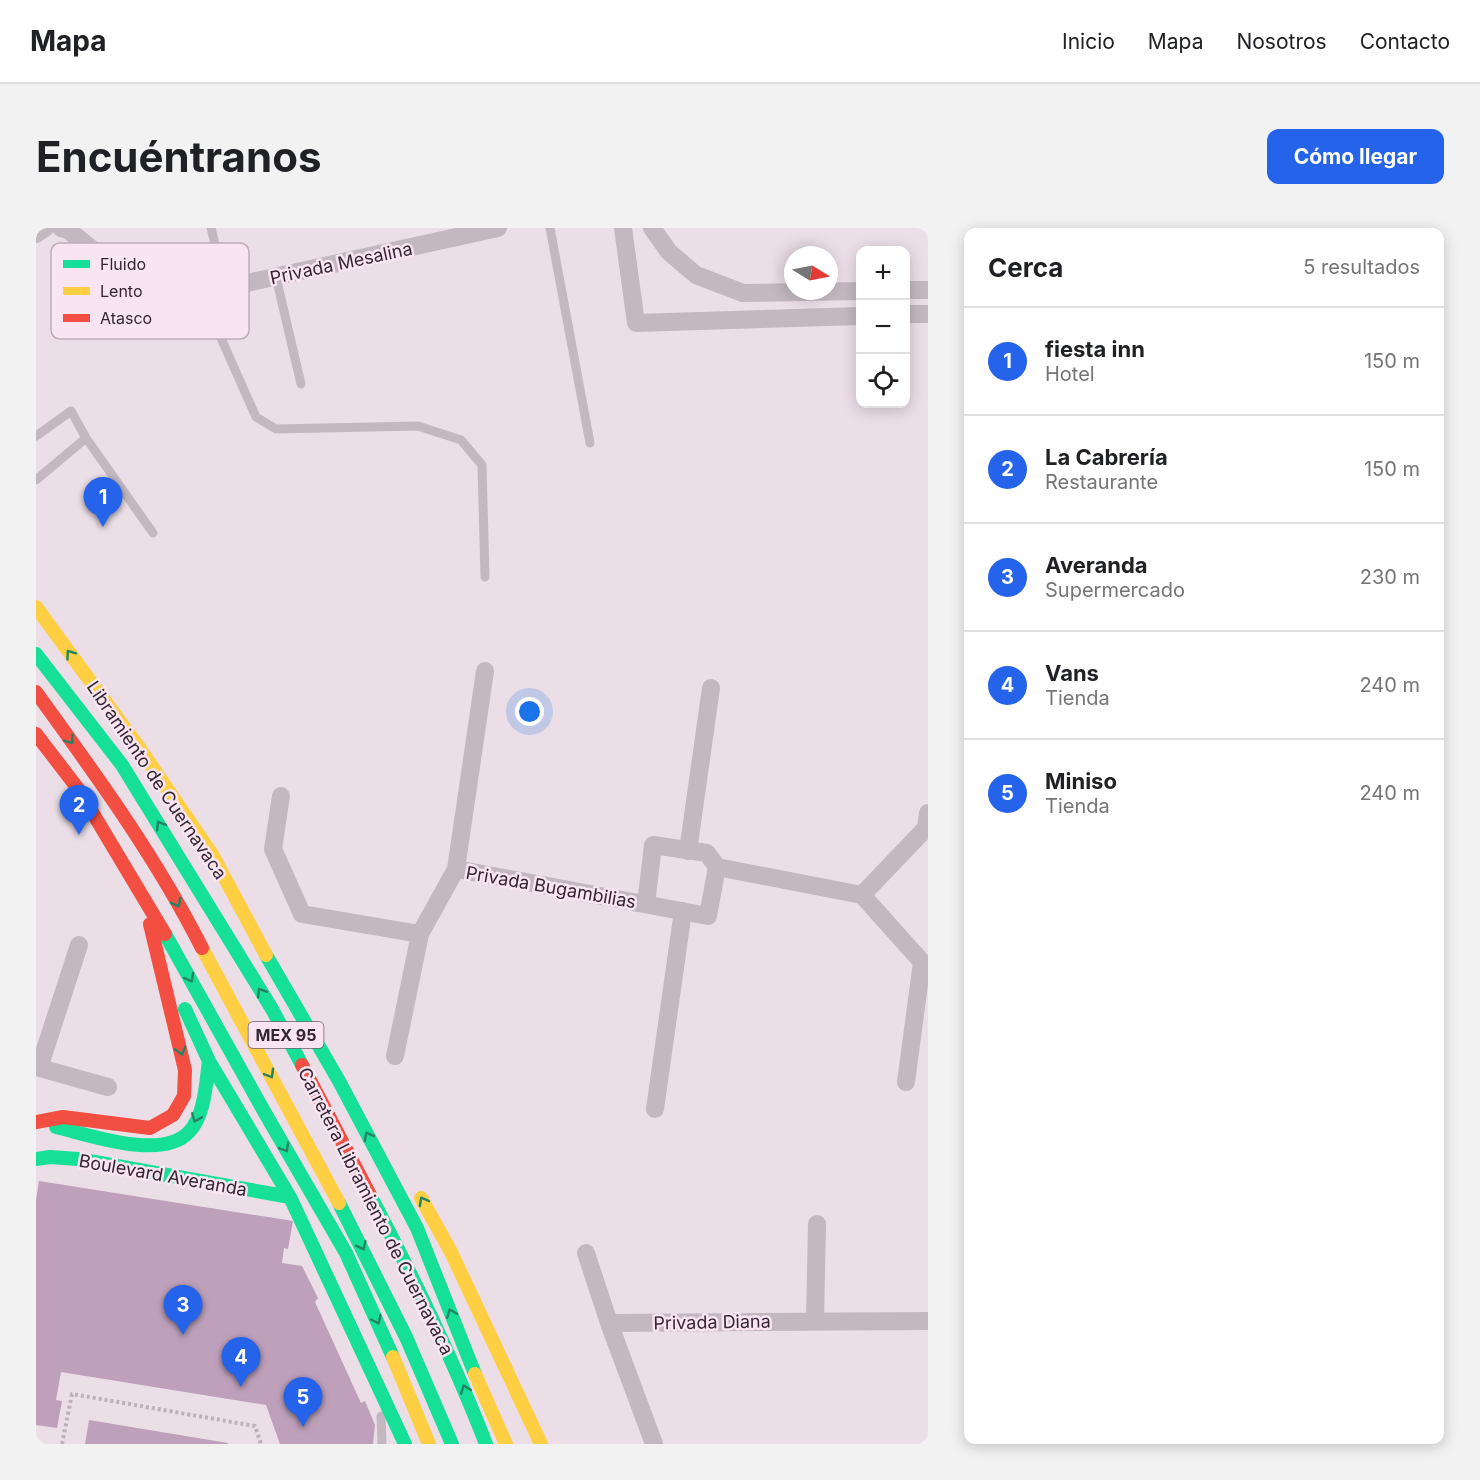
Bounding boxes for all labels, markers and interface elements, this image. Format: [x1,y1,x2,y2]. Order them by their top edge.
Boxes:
text: Mapa [30,24,107,58]
text: Inicio [1062,29,1115,54]
text: Mapa [1148,29,1203,54]
text: Nosotros [1236,29,1327,54]
text: Contacto [1360,29,1450,54]
button: Cómo llegar [1267,129,1444,184]
text: Encuéntranos [36,131,321,182]
street label: Privada Mesalina [268,238,414,288]
legend [51,243,249,339]
north arrow [784,246,838,300]
map controls [856,246,910,408]
button: + [856,246,910,300]
text: Cerca [988,252,1063,283]
text: Fluido [100,254,146,274]
text: 5 resultados [1303,255,1420,279]
text: Lento [100,281,143,301]
button: − [856,300,910,354]
text: Atasco [100,308,152,328]
text: fiesta inn [1045,336,1145,362]
text: 1 [1003,349,1012,373]
text: 150 m [1364,349,1420,373]
button: locate [856,354,910,408]
text: Hotel [1045,362,1095,386]
text: La Cabrería [1045,444,1168,470]
text: 2 [1001,457,1014,481]
text: 150 m [1364,457,1420,481]
text: Restaurante [1045,470,1158,494]
pin: 1 [84,478,122,527]
text: Averanda [1045,552,1148,578]
text: 3 [1001,565,1014,589]
text: 230 m [1360,565,1420,589]
text: Supermercado [1045,578,1185,602]
one-way arrow [67,649,78,660]
text: Vans [1045,660,1099,686]
text: 4 [1001,673,1014,697]
text: 240 m [1359,673,1420,697]
street label: Libramiento de Cuernavaca [83,677,231,883]
text: Tienda [1045,686,1110,710]
your location [515,697,544,726]
one-way arrow [63,733,74,744]
text: Miniso [1045,768,1117,794]
text: 5 [1001,781,1014,805]
text: 240 m [1359,781,1420,805]
pin: 2 [60,786,99,835]
text: Tienda [1045,794,1110,818]
one-way arrow [155,821,167,831]
street label: Privada Bugambilias [464,862,638,912]
one-way arrow [170,896,181,907]
one-way arrow [183,972,194,982]
one-way arrow [258,987,269,998]
road number: MEX 95 [248,1022,324,1048]
one-way arrow [173,1046,186,1056]
street label: Carretera Libramiento de Cuernavaca [294,1064,458,1358]
one-way arrow [262,1068,274,1079]
one-way arrow [190,1112,203,1122]
one-way arrow [364,1131,376,1142]
one-way arrow [278,1142,290,1152]
street label: Boulevard Averanda [77,1150,249,1200]
one-way arrow [419,1196,430,1207]
one-way arrow [355,1240,367,1251]
pin: 3 [164,1286,202,1335]
one-way arrow [446,1308,458,1319]
street label: Privada Diana [653,1310,771,1334]
one-way arrow [370,1314,382,1325]
pin: 4 [222,1338,260,1387]
pin: 5 [284,1378,322,1427]
one-way arrow [459,1385,472,1395]

